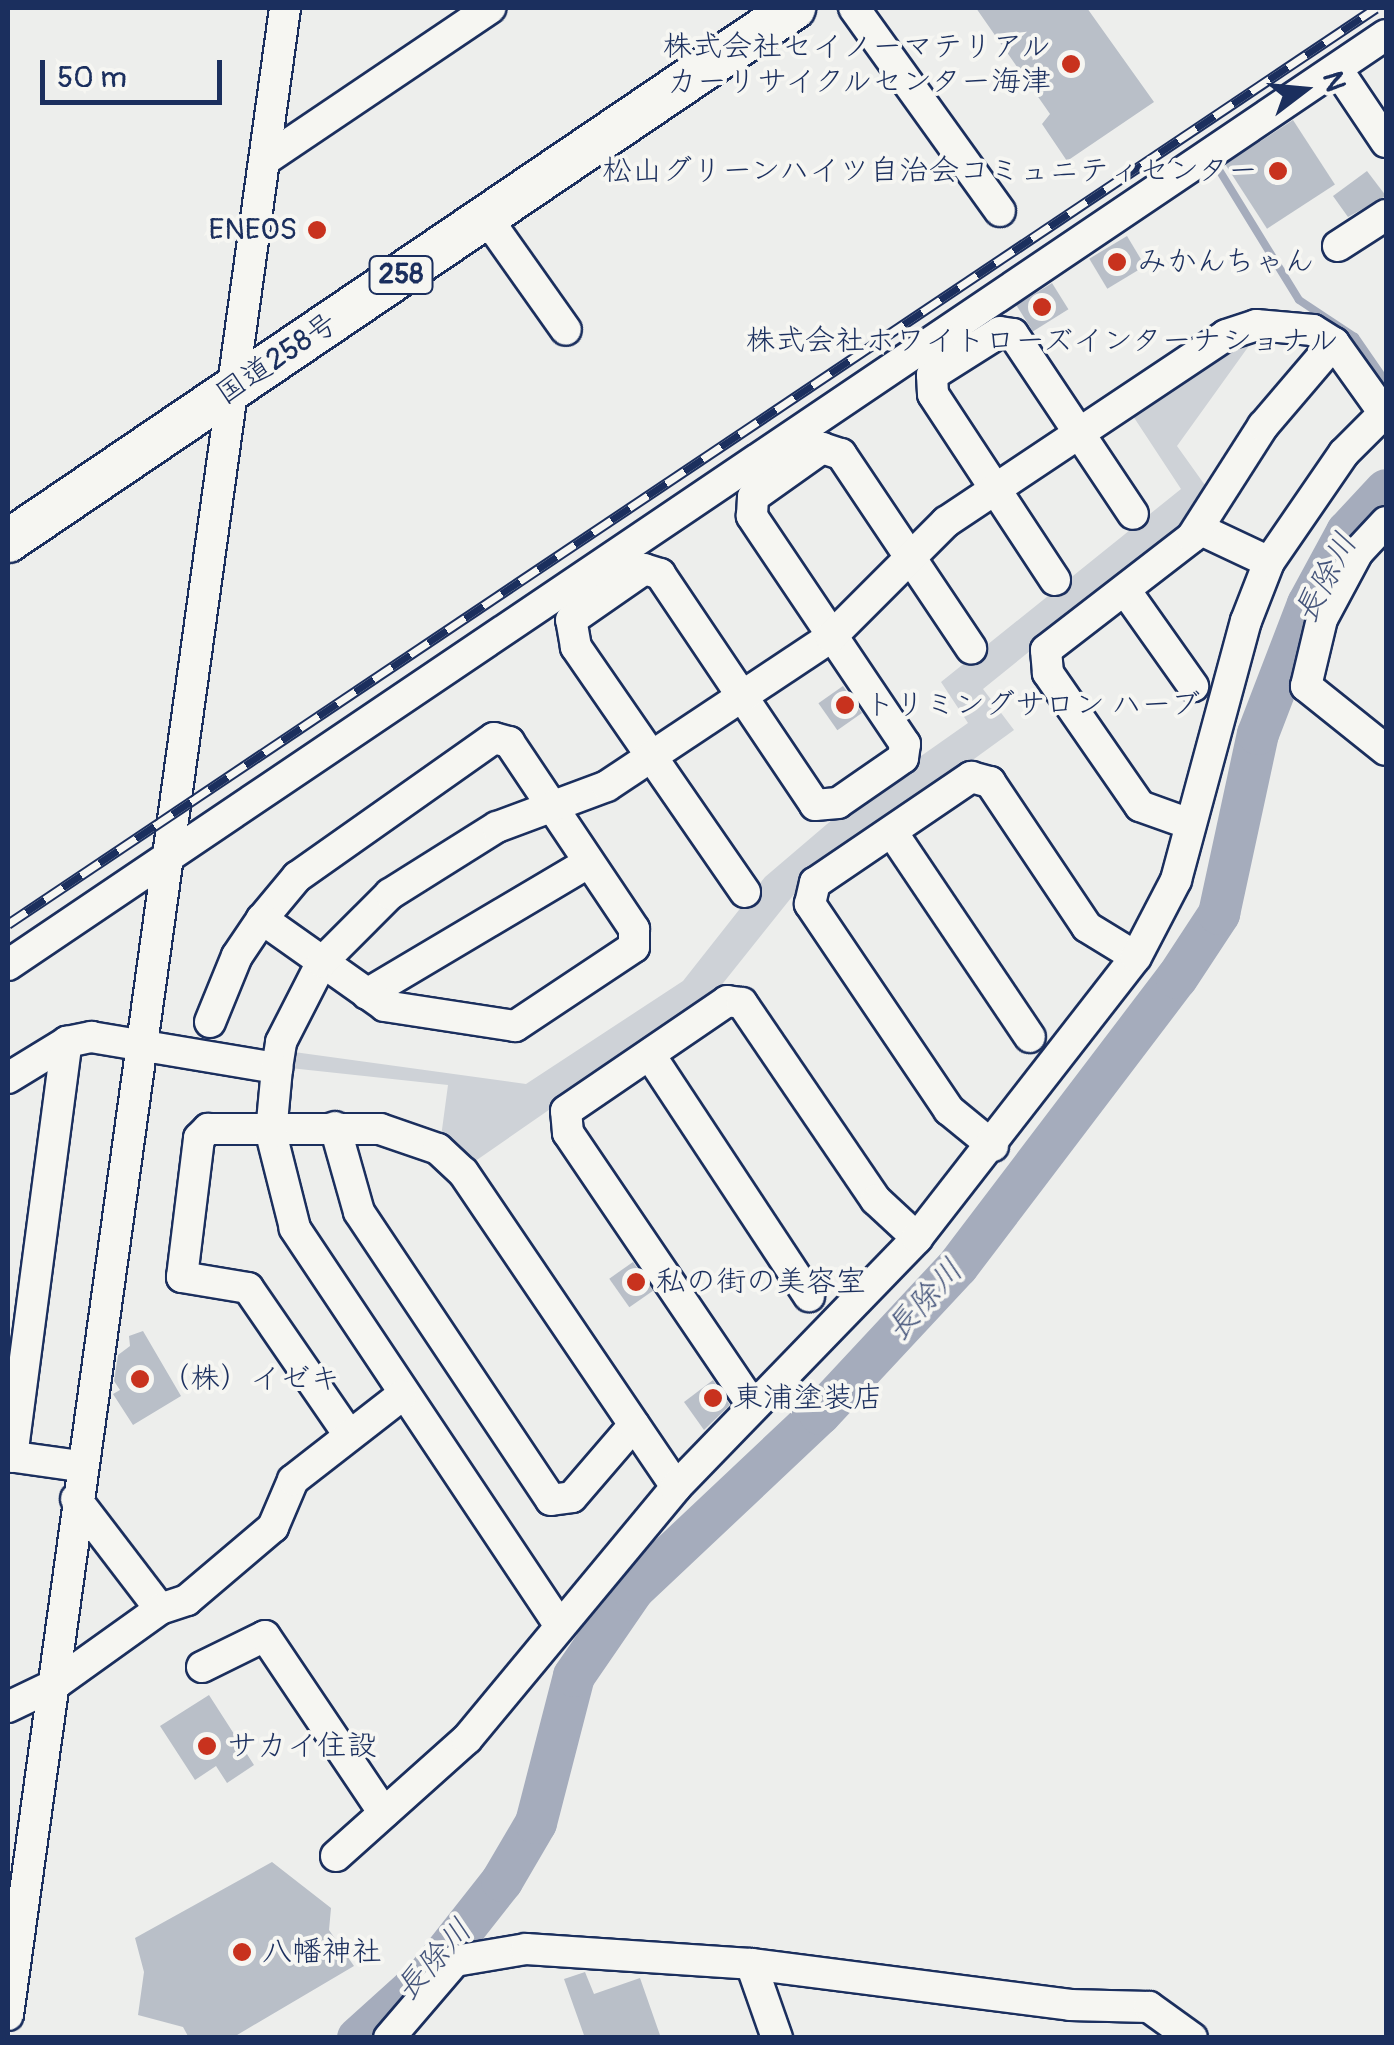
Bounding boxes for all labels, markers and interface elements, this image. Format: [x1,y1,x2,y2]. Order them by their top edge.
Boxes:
place label: 株式会社セイノーマテリアル カーリサイクルセンター海津 [661,29,1051,100]
scale bar [45,40,228,102]
north arrow [1254,40,1354,140]
marker: 株式会社セイノーマテリアル カーリサイクルセンター海津 [1060,53,1082,75]
text: 50 m [57,59,127,96]
text: N [1314,68,1353,96]
place label: 松山グリーンハイツ自治会コミュニティセンター [598,153,1258,189]
marker: 松山グリーンハイツ自治会コミュニティセンター [1267,160,1289,182]
place label: ENEOS [208,212,297,248]
marker: ENEOS [306,219,328,241]
place label: みかんちゃん [1137,244,1317,280]
marker: みかんちゃん [1106,251,1128,273]
road number: 258 [368,252,434,298]
marker: 株式会社ホワイトローズインターナショナル [1031,296,1053,318]
street label: 国道258号 [210,305,344,413]
place label: 株式会社ホワイトローズインターナショナル [742,323,1342,359]
water label: 長除川 [1287,527,1365,629]
place label: トリミングサロン ハーブ [865,687,1202,723]
marker: トリミングサロン ハーブ [834,694,856,716]
water label: 長除川 [879,1251,971,1349]
place label: 私の街の美容室 [656,1264,866,1300]
marker: 私の街の美容室 [625,1271,647,1293]
place label: （株）イゼキ [160,1361,340,1397]
marker: （株）イゼキ [129,1368,151,1390]
place label: 東浦塗装店 [733,1380,883,1416]
marker: 東浦塗装店 [702,1387,724,1409]
place label: サカイ住設 [227,1728,377,1764]
marker: サカイ住設 [196,1735,218,1757]
water label: 長除川 [388,1911,480,2009]
place label: 八幡神社 [262,1934,382,1970]
marker: 八幡神社 [231,1941,253,1963]

